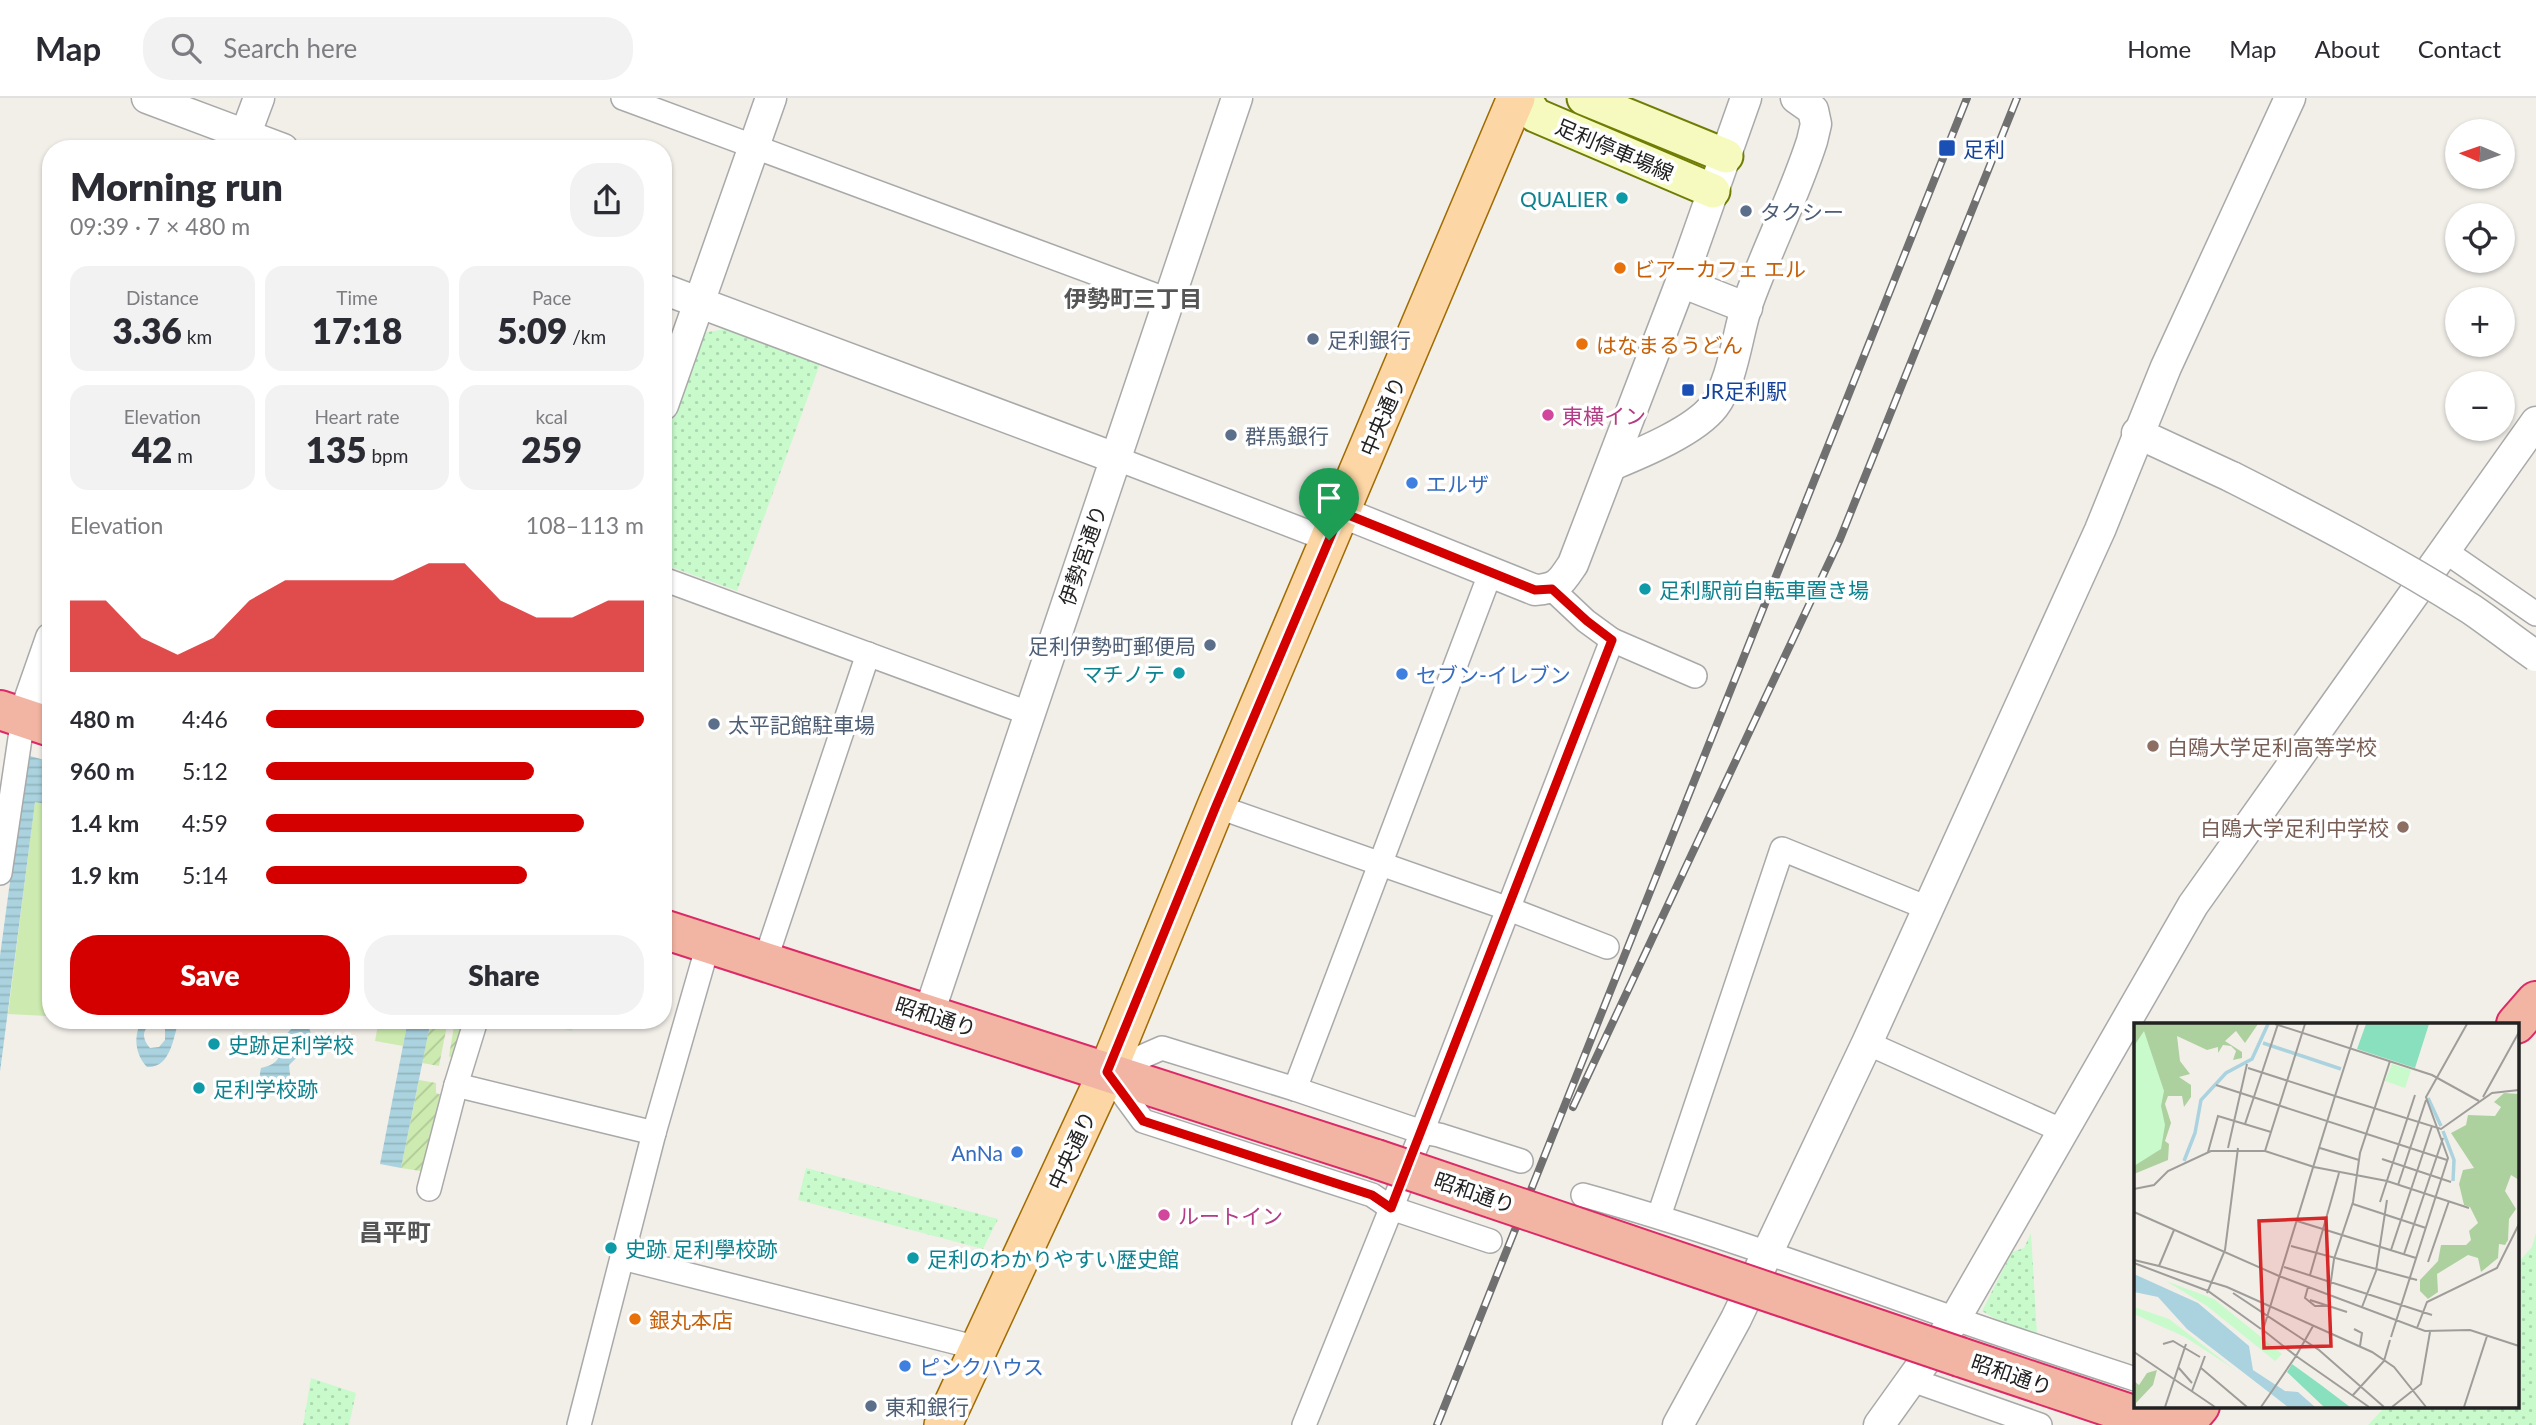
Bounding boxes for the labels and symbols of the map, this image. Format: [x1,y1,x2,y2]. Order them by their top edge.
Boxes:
street label: 足利停車場線 [1552,113,1678,185]
north arrow [2445,119,2515,189]
place label: 足利 [1963,136,2005,161]
marker: 足利 [1937,138,1957,158]
place label: QUALIER [1520,186,1609,211]
marker: QUALIER [1614,190,1630,206]
place label: タクシー [1760,199,1844,224]
marker: タクシー [1738,203,1754,219]
place label: ビアーカフェ エル [1634,256,1806,281]
marker: ビアーカフェ エル [1612,260,1628,276]
district label: 伊勢町三丁目 [1064,284,1202,312]
place label: 足利銀行 [1327,327,1411,352]
marker: 足利銀行 [1305,331,1321,347]
place label: はなまるうどん [1596,332,1743,357]
marker: はなまるうどん [1574,336,1590,352]
street label: 中央通り [1354,372,1410,460]
place label: JR足利駅 [1702,378,1787,403]
marker: JR足利駅 [1680,382,1696,398]
place label: 東横イン [1562,403,1646,428]
marker: 東横イン [1540,407,1556,423]
place label: 群馬銀行 [1245,423,1329,448]
marker: 群馬銀行 [1223,427,1239,443]
pin [1299,468,1359,540]
place label: エルザ [1426,471,1489,496]
marker: エルザ [1404,475,1420,491]
street label: 伊勢宮通り [1053,501,1111,609]
place label: 足利駅前自転車置き場 [1659,577,1869,602]
marker: 足利駅前自転車置き場 [1637,581,1653,597]
place label: 足利伊勢町郵便局 [1028,633,1196,658]
marker: 足利伊勢町郵便局 [1202,637,1218,653]
place label: マチノテ [1082,661,1165,686]
place label: セブン-イレブン [1416,662,1571,687]
marker: マチノテ [1171,665,1187,681]
marker: セブン-イレブン [1394,666,1410,682]
place label: 太平記館駐車場 [728,712,875,737]
marker: 太平記館駐車場 [706,716,722,732]
place label: 白鴎大学足利高等学校 [2167,734,2377,759]
marker: 白鴎大学足利高等学校 [2145,738,2161,754]
place label: 白鴎大学足利中学校 [2200,815,2389,840]
marker: 白鴎大学足利中学校 [2395,819,2411,835]
street label: 昭和通り [892,991,980,1041]
inset map [2134,1023,2518,1408]
place label: 史跡足利学校 [228,1032,354,1057]
marker: 史跡足利学校 [206,1036,222,1052]
place label: 足利学校跡 [213,1076,318,1101]
marker: 足利学校跡 [191,1080,207,1096]
street label: 中央通り [1042,1107,1100,1193]
place label: AnNa [951,1140,1003,1165]
marker: AnNa [1009,1144,1025,1160]
street label: 昭和通り [1431,1167,1519,1217]
place label: ルートイン [1178,1203,1283,1228]
marker: ルートイン [1156,1207,1172,1223]
district label: 昌平町 [359,1217,431,1246]
place label: 史跡 足利學校跡 [625,1236,777,1261]
marker: 史跡 足利學校跡 [603,1240,619,1256]
place label: 足利のわかりやすい歴史館 [927,1246,1179,1271]
marker: 足利のわかりやすい歴史館 [905,1250,921,1266]
place label: 銀丸本店 [649,1307,733,1332]
marker: 銀丸本店 [627,1311,643,1327]
street label: 昭和通り [1968,1349,2056,1399]
place label: ピンクハウス [919,1354,1044,1379]
marker: ピンクハウス [897,1358,913,1374]
place label: 東和銀行 [885,1394,969,1419]
marker: 東和銀行 [863,1398,879,1414]

